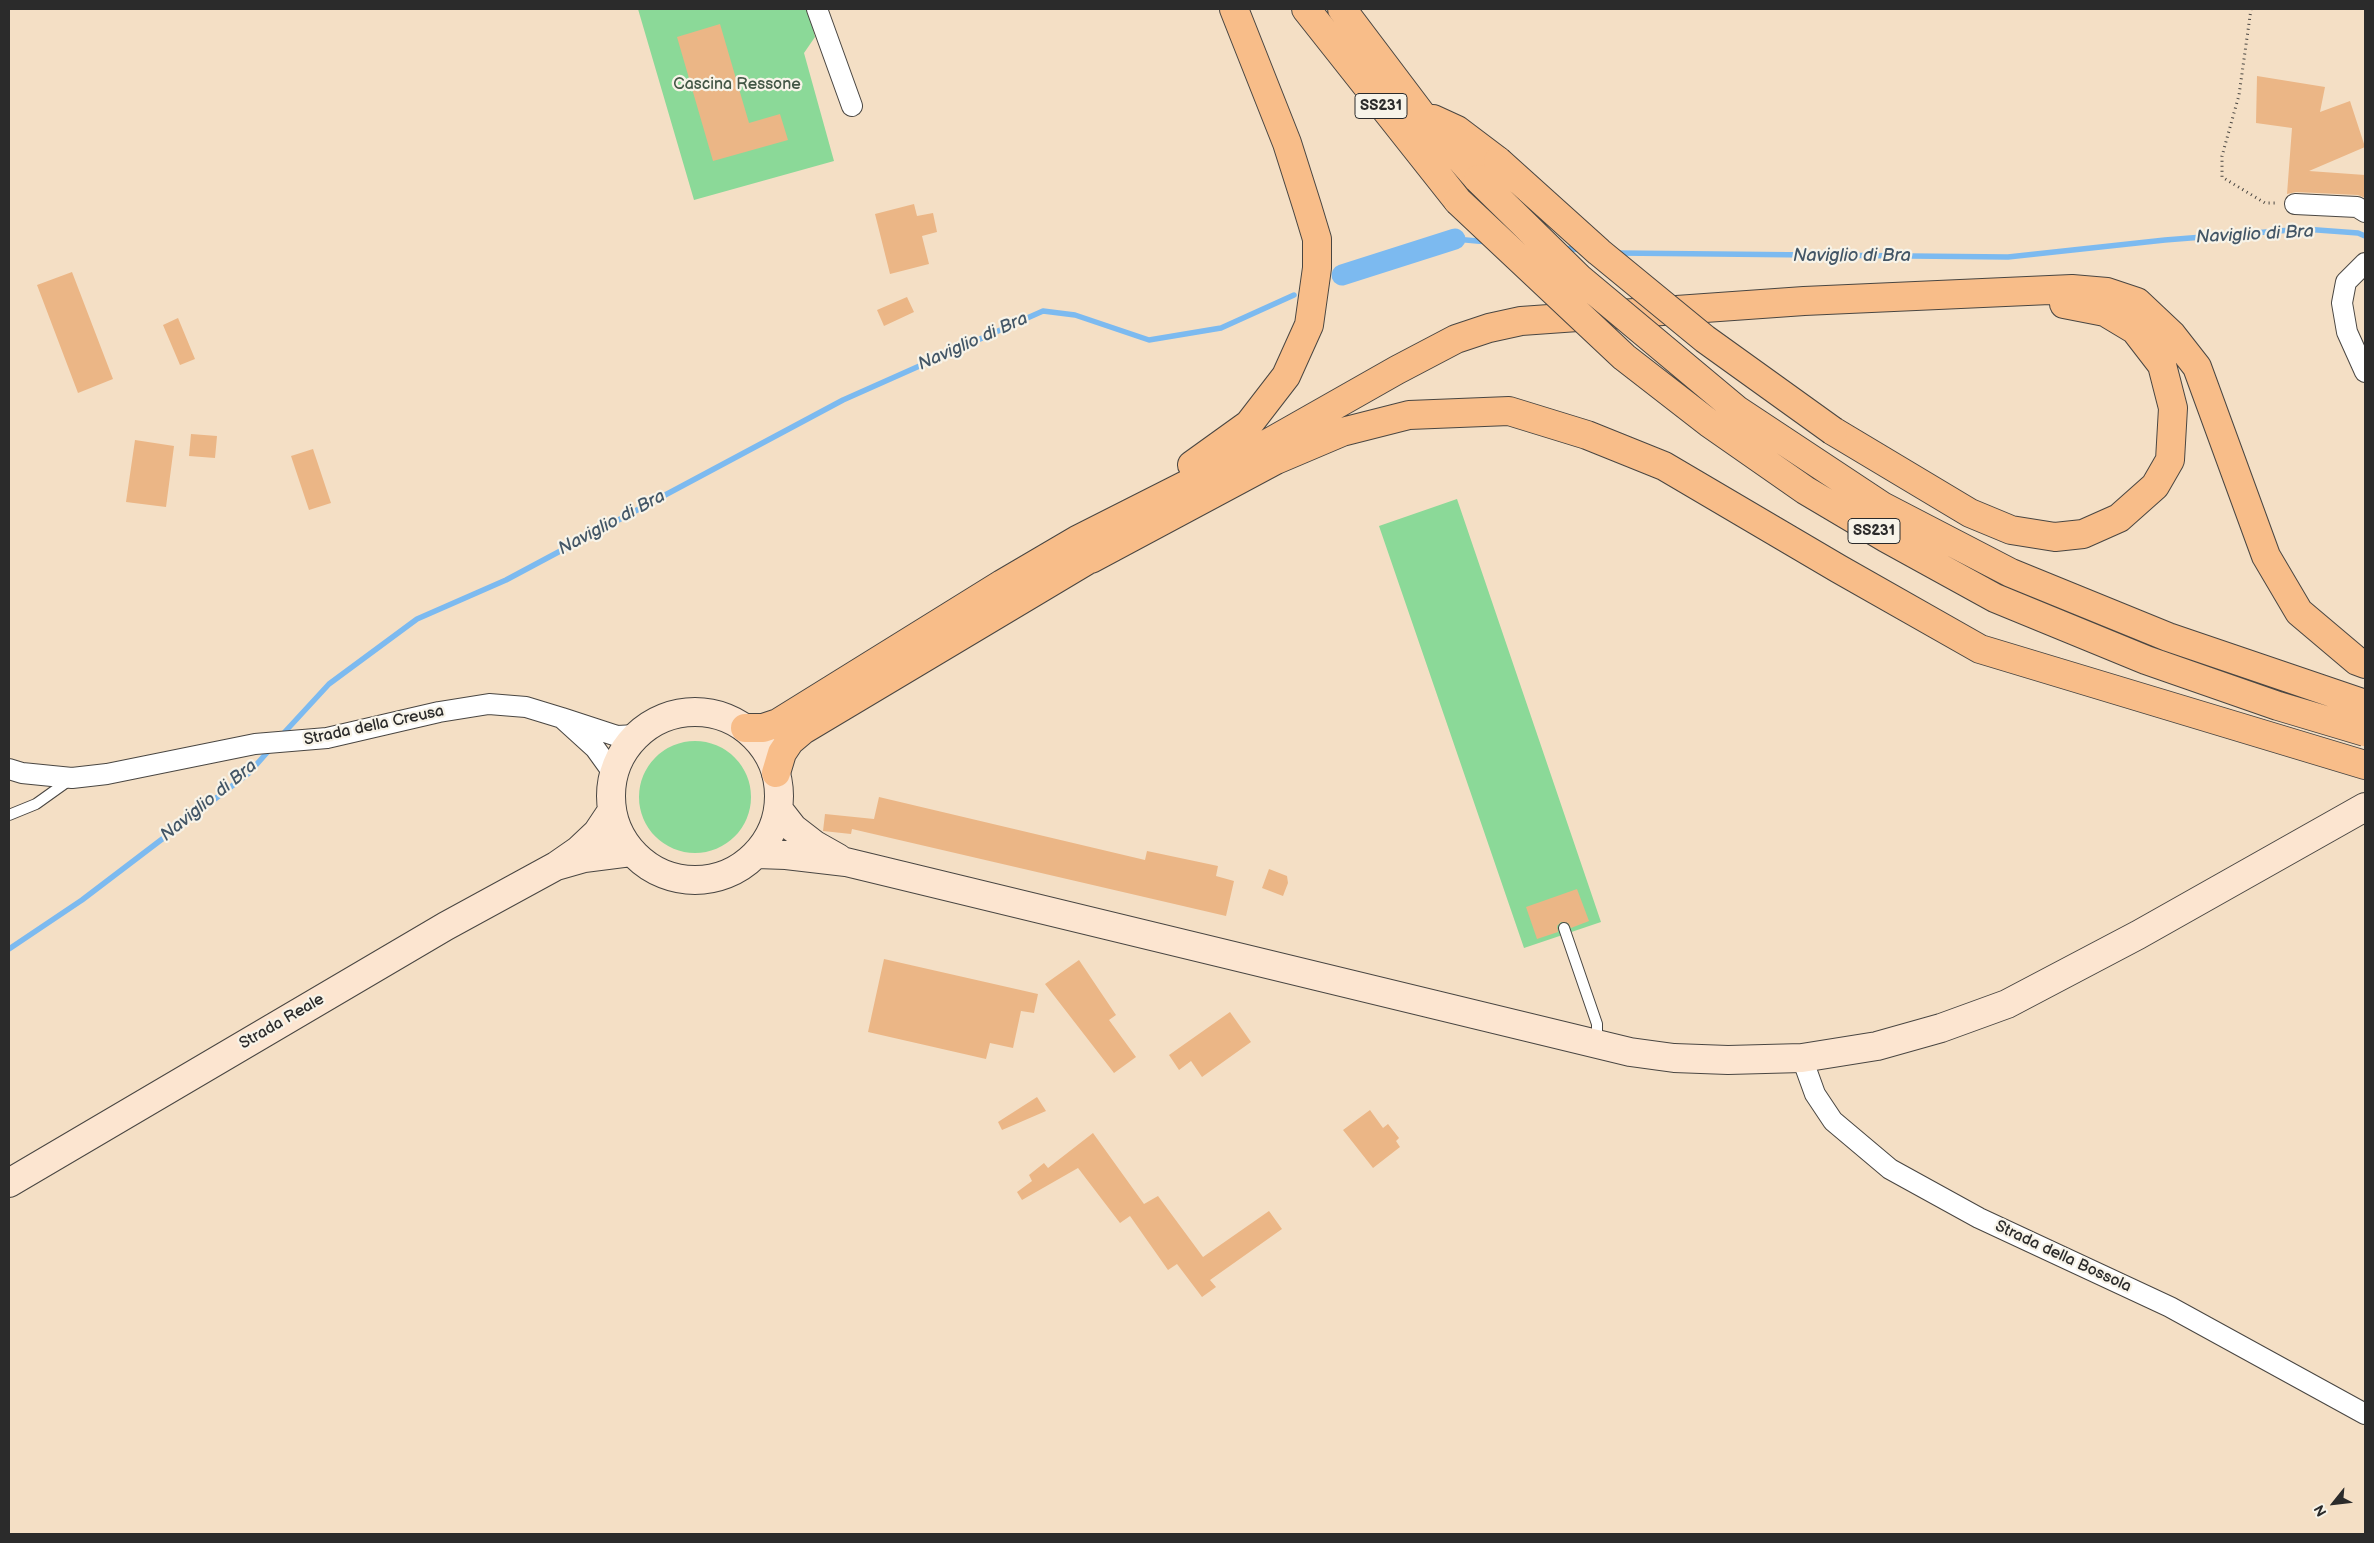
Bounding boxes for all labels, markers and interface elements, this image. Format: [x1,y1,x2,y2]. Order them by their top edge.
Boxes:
park label: Cascina Ressone [673,75,801,95]
road number: SS231 [1355,94,1407,118]
water label: Naviglio di Bra [2196,221,2314,249]
water label: Naviglio di Bra [1793,245,1911,267]
water label: Naviglio di Bra [915,308,1031,376]
water label: Naviglio di Bra [555,486,669,560]
road number: SS231 [1848,518,1900,544]
street label: Strada della Creusa [302,702,446,750]
water label: Naviglio di Bra [156,756,262,846]
street label: Strada Reale [236,990,328,1054]
street label: Strada della Bossola [1992,1217,2134,1297]
north arrow [2309,1478,2359,1528]
text: N [2310,1502,2330,1519]

